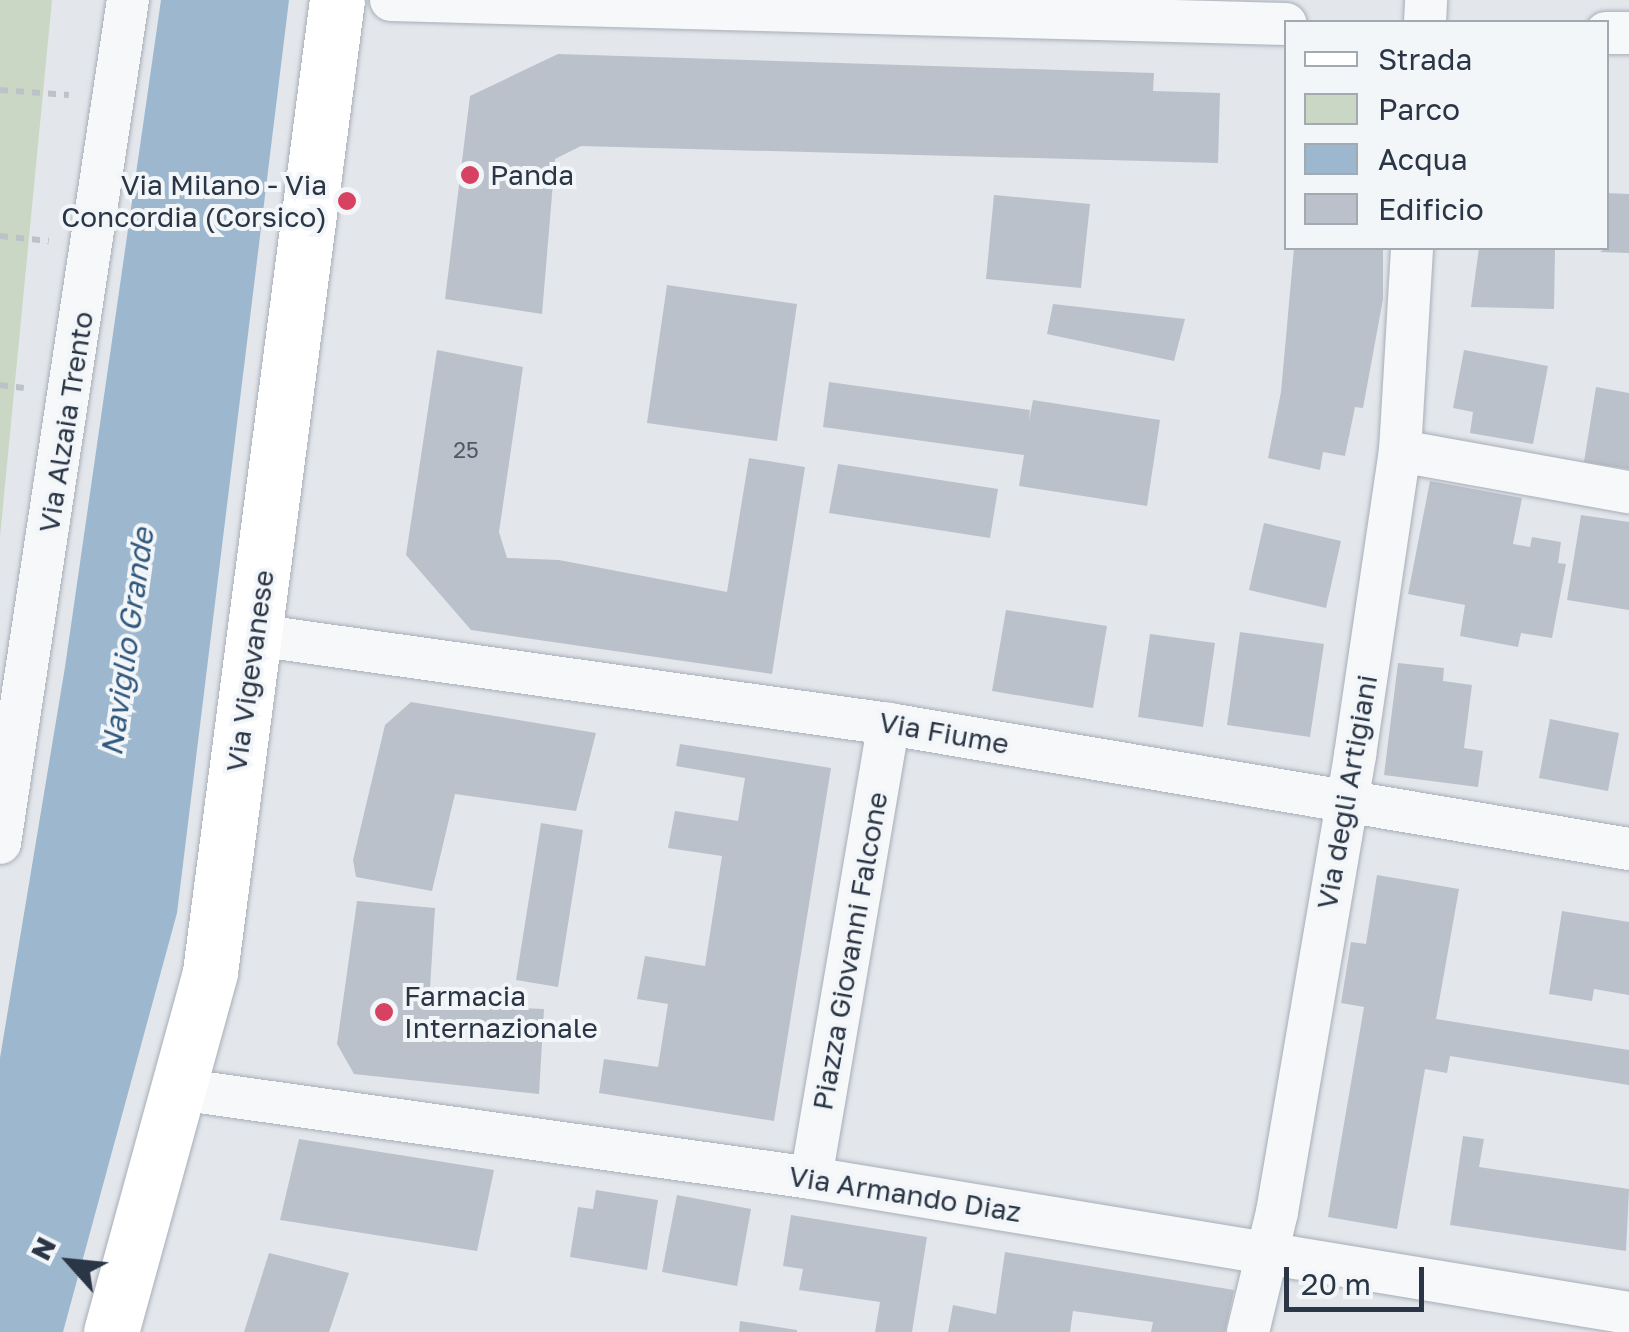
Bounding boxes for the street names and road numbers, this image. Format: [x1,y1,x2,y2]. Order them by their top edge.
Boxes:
street label: Via Alzaia Trento [32,309,100,535]
street label: Via Vigevanese [219,568,281,774]
street label: Via degli Artigiani [1310,672,1384,912]
street label: Via Fiume [876,705,1012,761]
street label: Piazza Giovanni Falcone [805,789,895,1113]
street label: Via Armando Diaz [786,1159,1024,1229]

